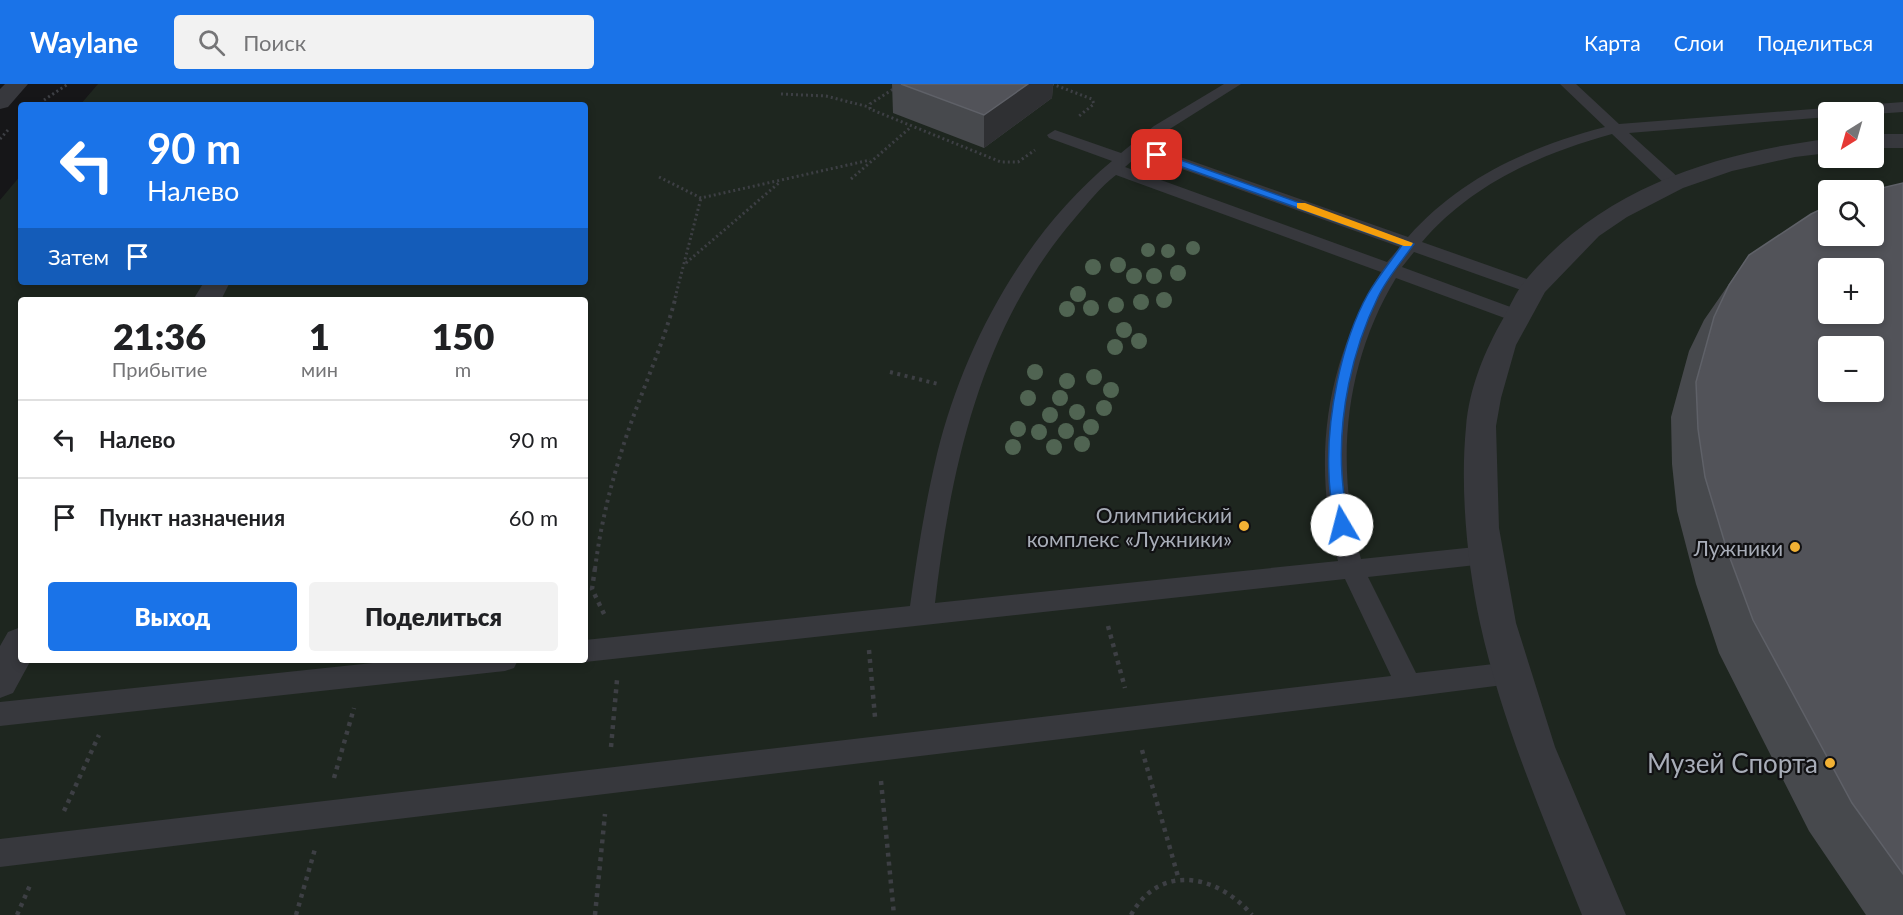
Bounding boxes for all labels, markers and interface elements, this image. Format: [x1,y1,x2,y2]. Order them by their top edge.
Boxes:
search box [174,15,594,69]
text: Waylane [30,25,138,59]
icon: search [195,26,228,59]
text: Поиск [243,29,306,56]
text: Карта [1584,30,1641,55]
text: Слои [1674,30,1724,55]
text: Поделиться [1757,30,1873,55]
north arrow [1818,102,1884,168]
map controls [1818,102,1884,402]
text: 90 m [147,123,241,173]
icon: left [48,126,126,204]
pin [1131,129,1182,180]
icon: arrive [1140,138,1173,171]
text: Налево [147,174,239,207]
button: search [1818,180,1884,246]
icon: arrive [121,240,154,273]
text: Затем [48,243,109,270]
button: + [1818,258,1884,324]
text: 21:36 [113,314,206,358]
text: 1 [309,314,330,358]
text: 150 [432,314,494,358]
button: − [1818,336,1884,402]
text: Прибытие [112,357,207,381]
text: мин [301,357,338,381]
text: m [455,357,471,381]
icon: left [48,423,81,456]
text: Налево [99,426,175,453]
text: 90 m [509,426,558,453]
position arrow [1310,493,1374,557]
icon: arrive [48,501,81,534]
place label: Олимпийский комплекс «Лужники» [1027,502,1232,551]
text: Пункт назначения [99,504,285,531]
text: 60 m [509,504,558,531]
marker: Олимпийский комплекс «Лужники» [1237,519,1251,533]
place label: Лужники [1693,535,1783,560]
marker: Лужники [1788,540,1802,554]
button: Выход [48,582,297,651]
button: Поделиться [309,582,558,651]
place label: Музей Спорта [1647,747,1818,779]
marker: Музей Спорта [1823,756,1837,770]

